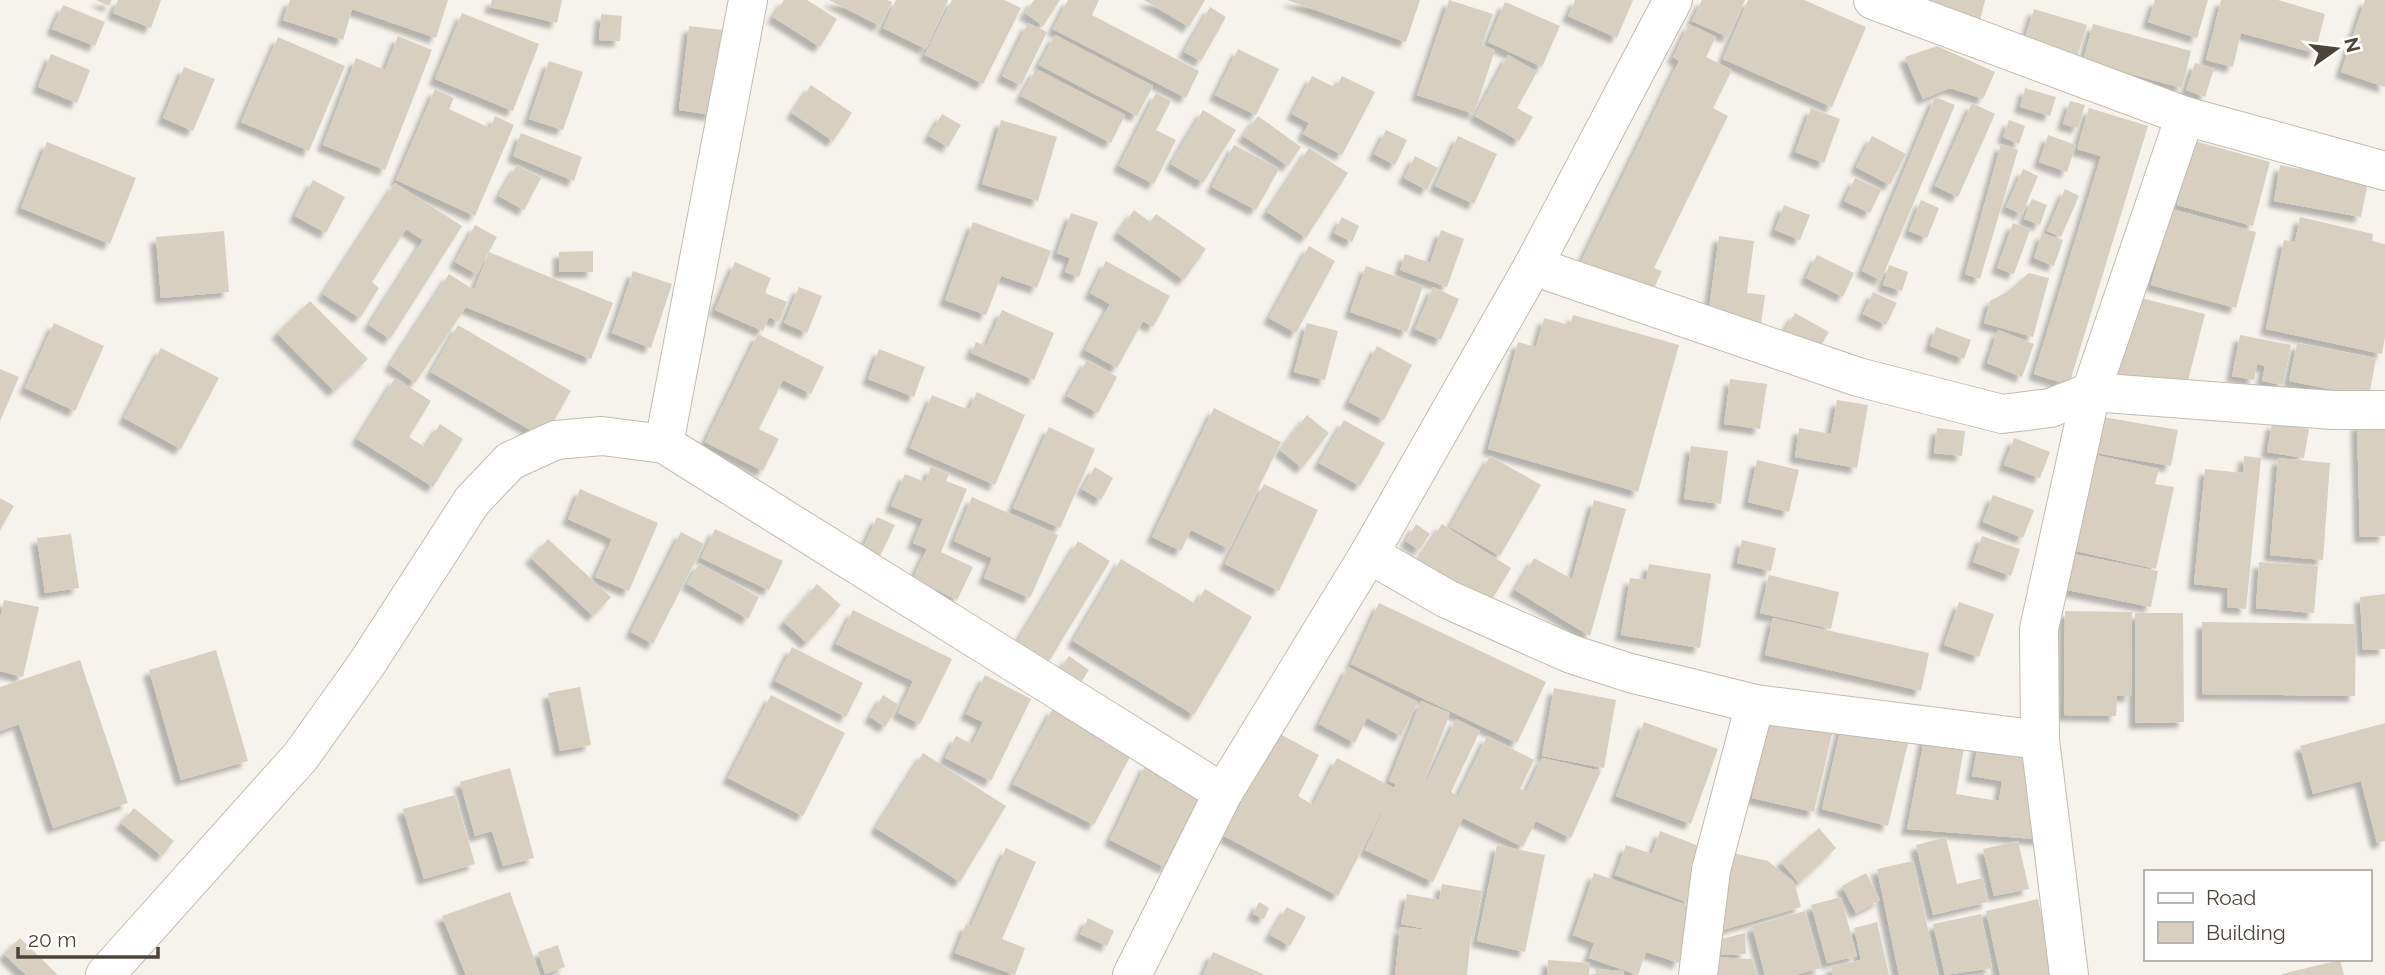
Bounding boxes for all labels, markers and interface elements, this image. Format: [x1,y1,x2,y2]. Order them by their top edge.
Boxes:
north arrow [2301,14,2371,84]
text: N [2340,35,2365,55]
legend [2144,870,2371,961]
text: Road [2206,885,2256,910]
scale bar [18,916,158,960]
text: Building [2206,920,2286,945]
text: 20 m [28,927,76,952]

